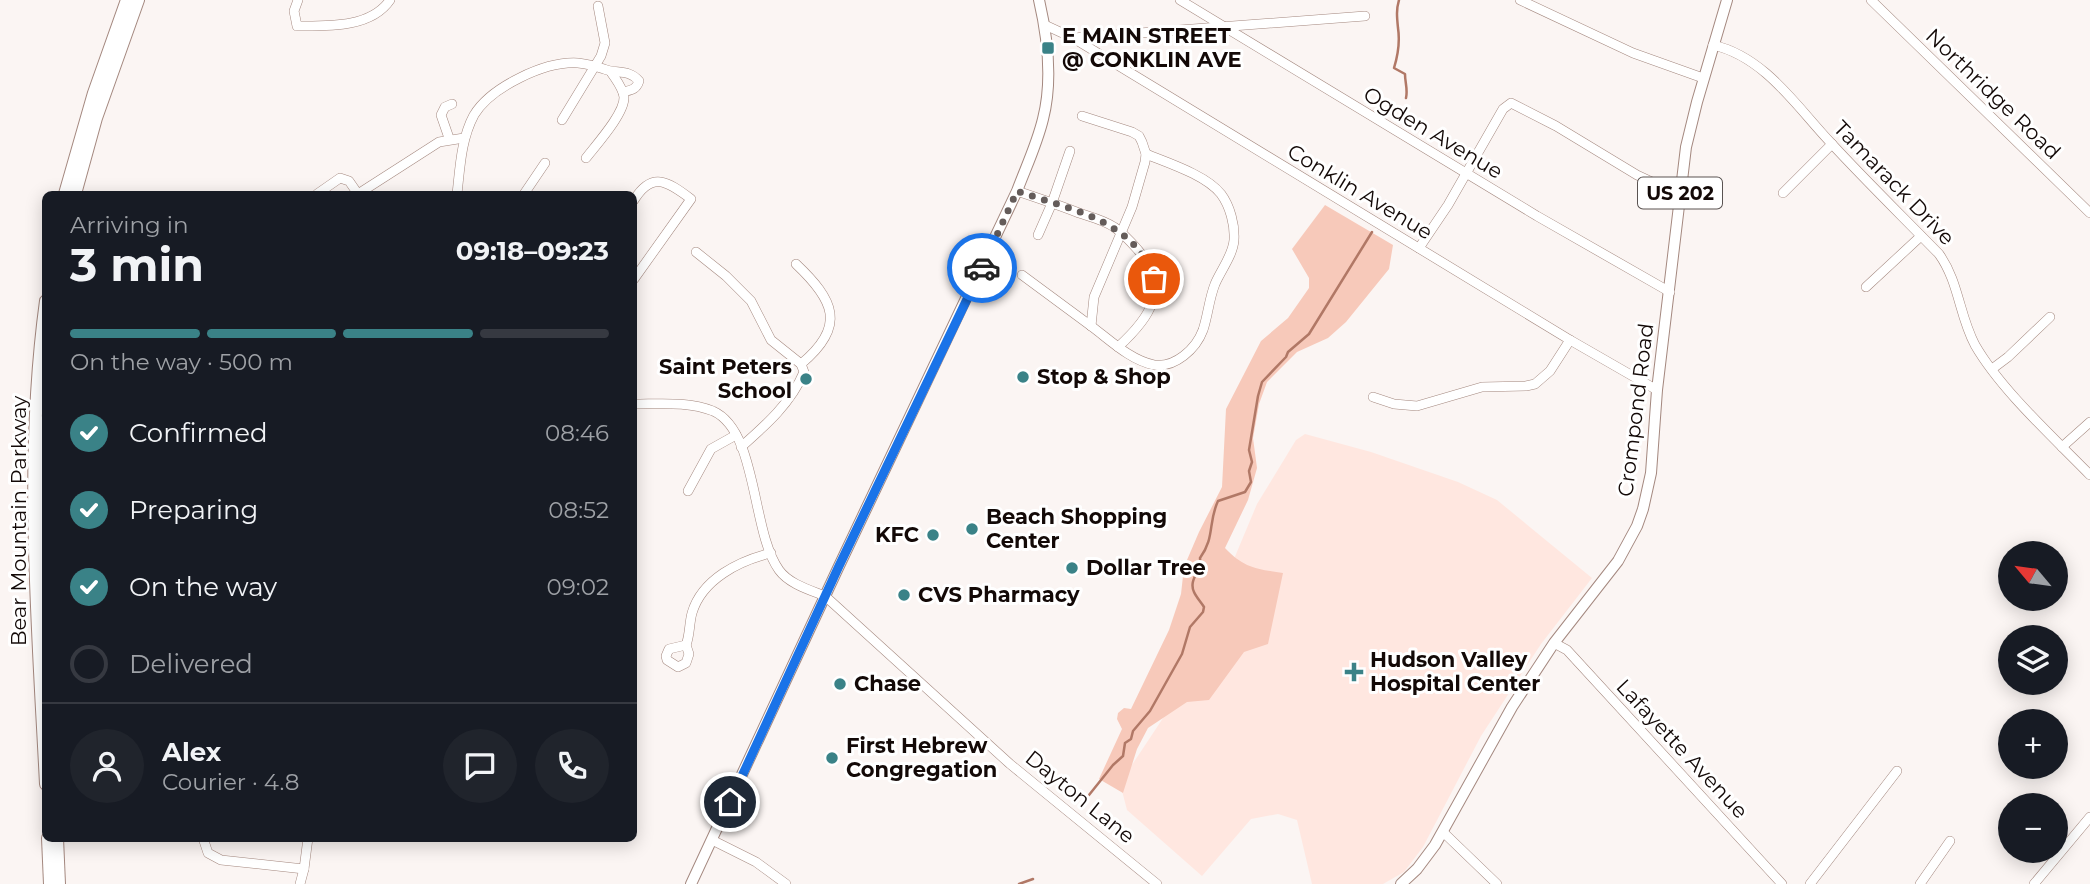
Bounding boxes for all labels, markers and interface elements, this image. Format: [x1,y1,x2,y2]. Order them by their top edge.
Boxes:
place label: E MAIN STREET @ CONKLIN AVE [1062,23,1242,72]
street label: Northridge Road [1921,23,2066,164]
marker: E MAIN STREET @ CONKLIN AVE [1040,40,1056,56]
street label: Ogden Avenue [1359,81,1507,184]
street label: Tamarack Drive [1829,115,1960,250]
street label: Conklin Avenue [1283,138,1437,245]
road number: US 202 [1638,178,1722,209]
text: Arriving in [70,211,189,239]
courier [947,233,1017,303]
text: 09:18–09:23 [456,235,609,267]
text: 3 min [70,236,204,293]
icon: car [963,249,1001,287]
pin [1124,249,1184,309]
icon: bag [1135,260,1173,298]
street label: Crompond Road [1612,322,1659,498]
text: On the way · 500 m [70,348,293,376]
place label: Saint Peters School [659,354,792,403]
place label: Stop & Shop [1037,364,1171,389]
marker: Stop & Shop [1015,369,1031,385]
marker: Saint Peters School [798,371,814,387]
street label: Bear Mountain Parkway [6,395,31,646]
icon: check [70,414,108,452]
text: Confirmed [129,417,268,449]
text: 08:46 [545,419,609,447]
icon: check [70,491,108,529]
text: Preparing [129,494,258,526]
text: 08:52 [548,496,609,524]
place label: Beach Shopping Center [986,504,1167,553]
marker: Beach Shopping Center [964,521,980,537]
place label: KFC [875,522,919,547]
marker: KFC [925,527,941,543]
north arrow [1998,541,2068,611]
map controls [1998,541,2068,863]
place label: Dollar Tree [1086,555,1206,580]
marker: Dollar Tree [1064,560,1080,576]
icon: check [70,568,108,606]
text: On the way [129,571,277,603]
text: 09:02 [547,573,609,601]
place label: CVS Pharmacy [918,582,1080,607]
marker: CVS Pharmacy [896,587,912,603]
button: layers [1998,625,2068,695]
place label: Hudson Valley Hospital Center [1370,647,1540,696]
text: Delivered [129,648,253,680]
marker: Hudson Valley Hospital Center [1344,662,1364,682]
place label: Chase [854,671,921,696]
street label: Lafayette Avenue [1611,674,1753,823]
marker: Chase [832,676,848,692]
button: + [1998,709,2068,779]
button: person [70,729,144,803]
button: chat [443,729,517,803]
button: phone [535,729,609,803]
place label: First Hebrew Congregation [846,733,997,782]
text: Alex [162,736,221,768]
street label: Dayton Lane [1021,745,1140,848]
marker: First Hebrew Congregation [824,750,840,766]
text: Courier · 4.8 [162,768,299,796]
pin [700,772,760,832]
icon: home [711,783,749,821]
button: − [1998,793,2068,863]

